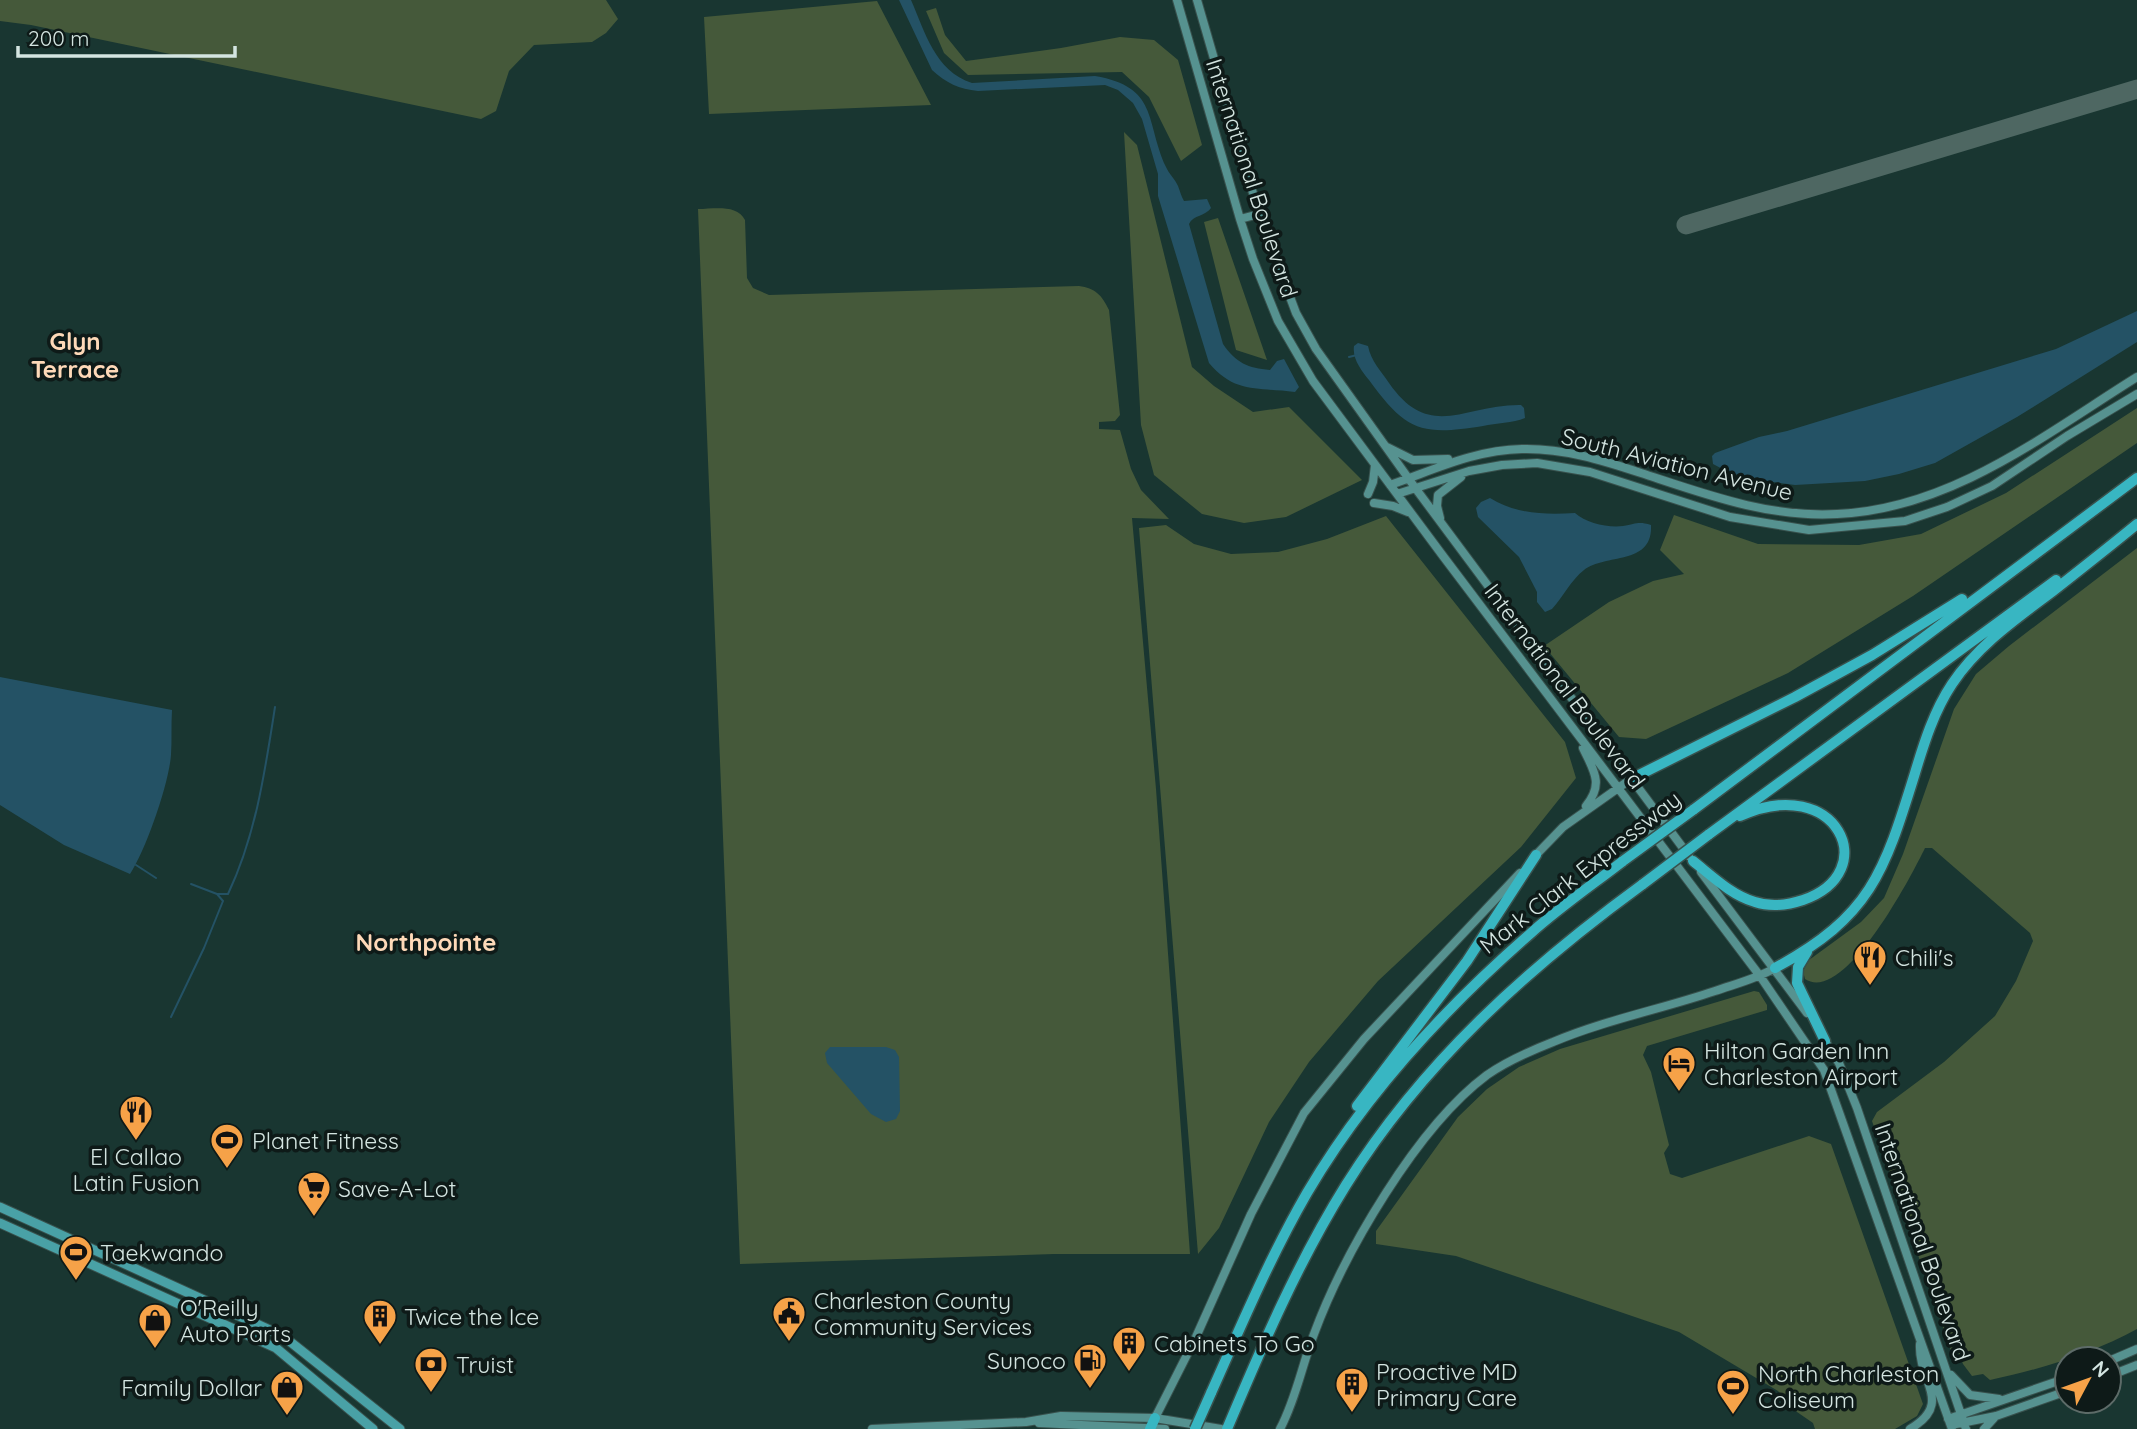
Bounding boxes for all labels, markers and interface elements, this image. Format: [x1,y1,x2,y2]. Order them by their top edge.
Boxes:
scale bar [18,14,234,58]
text: 200 m [28,25,90,51]
street label: International Boulevard [1200,55,1304,301]
district label: Glyn Terrace [31,326,119,384]
street label: South Aviation Avenue [1558,421,1796,507]
street label: International Boulevard [1478,578,1652,794]
street label: Mark Clark Expressway [1474,784,1686,960]
district label: Northpointe [356,927,496,957]
restaurant icon: Chili's [1851,938,1889,987]
place label: Chili's [1895,943,1953,972]
place label: Hilton Garden Inn Charleston Airport [1704,1036,1898,1091]
hotel icon: Hilton Garden Inn Charleston Airport [1660,1044,1698,1093]
restaurant icon: El Callao Latin Fusion [117,1093,155,1142]
street label: International Boulevard [1869,1119,1977,1365]
sports icon: Planet Fitness [208,1121,246,1170]
place label: Planet Fitness [252,1126,399,1155]
place label: El Callao Latin Fusion [72,1142,200,1197]
supermarket icon: Save-A-Lot [295,1169,333,1218]
place label: Save-A-Lot [338,1174,457,1203]
sports icon: Taekwando [57,1233,95,1282]
place label: Taekwando [100,1238,223,1267]
place label: Charleston County Community Services [814,1286,1032,1341]
place label: O'Reilly Auto Parts [180,1293,291,1348]
public building icon: Charleston County Community Services [770,1294,808,1343]
building icon: Twice the Ice [361,1297,399,1346]
shop icon: O'Reilly Auto Parts [136,1301,174,1350]
place label: Twice the Ice [404,1302,539,1331]
building icon: Cabinets To Go [1110,1324,1148,1373]
place label: Cabinets To Go [1154,1329,1315,1358]
fuel station icon: Sunoco [1071,1341,1109,1390]
bank icon: Truist [412,1345,450,1394]
north arrow [2053,1345,2123,1415]
place label: Sunoco [987,1346,1066,1375]
place label: Truist [456,1350,514,1379]
text: N [2087,1356,2114,1382]
place label: Proactive MD Primary Care [1376,1357,1517,1412]
place label: North Charleston Coliseum [1758,1359,1939,1414]
building icon: Proactive MD Primary Care [1333,1365,1371,1414]
sports icon: North Charleston Coliseum [1714,1367,1752,1416]
shop icon: Family Dollar [268,1368,306,1417]
place label: Family Dollar [121,1373,262,1402]

